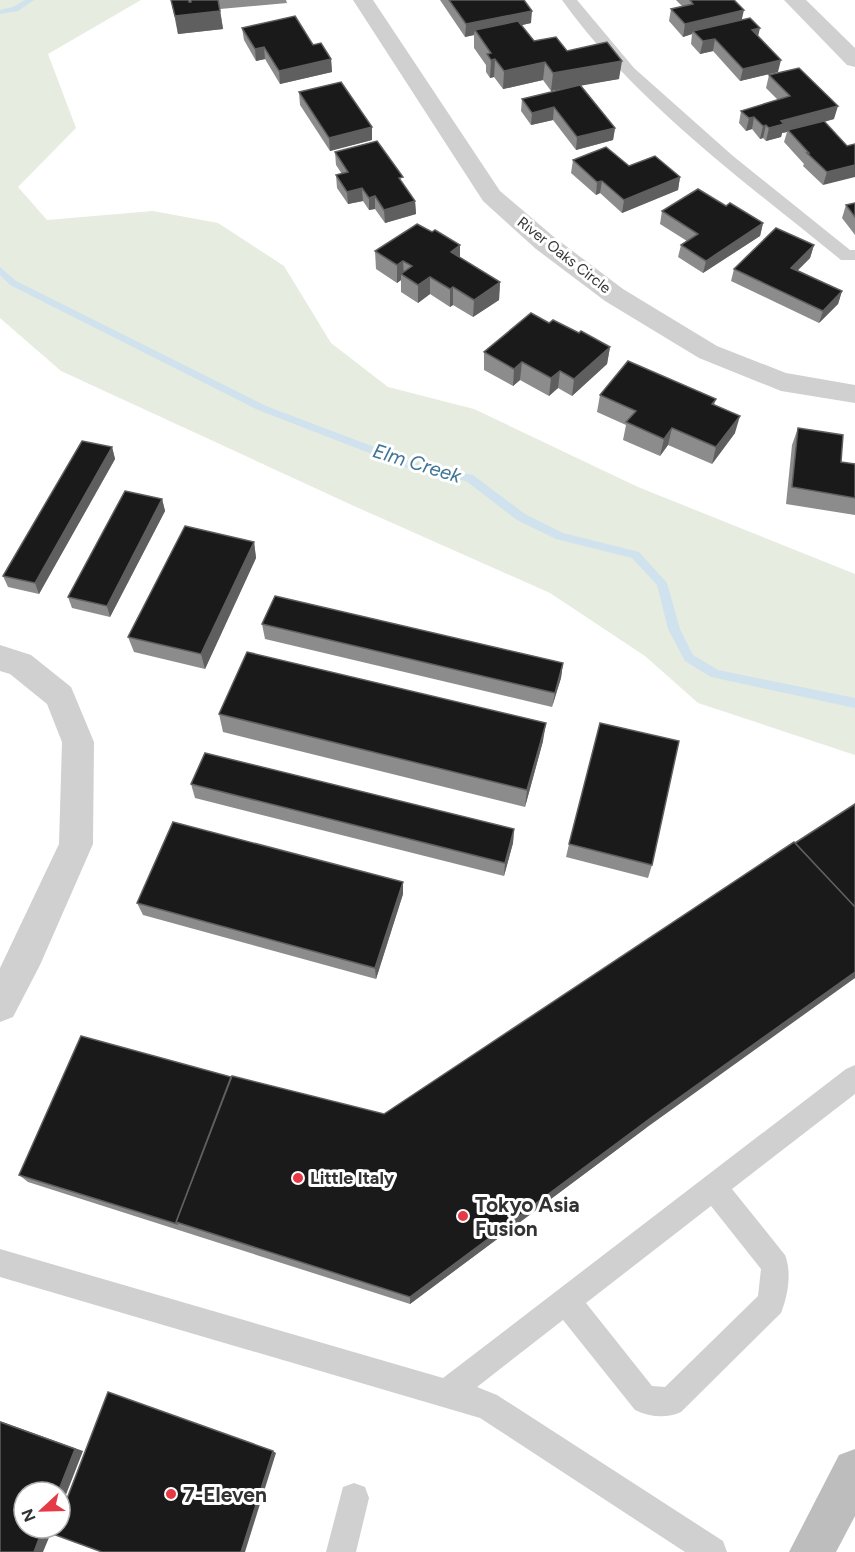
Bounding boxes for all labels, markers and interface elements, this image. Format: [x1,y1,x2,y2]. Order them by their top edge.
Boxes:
street label: River Oaks Circle [514,213,614,297]
water label: Elm Creek [370,438,465,488]
place label: Little Italy [310,1167,395,1189]
marker: Little Italy [291,1171,305,1185]
place label: Tokyo Asia Fusion [475,1192,580,1241]
marker: Tokyo Asia Fusion [456,1209,470,1223]
north arrow [12,1480,72,1540]
place label: 7-Eleven [183,1482,267,1507]
marker: 7-Eleven [164,1487,178,1501]
text: N [17,1506,40,1525]

